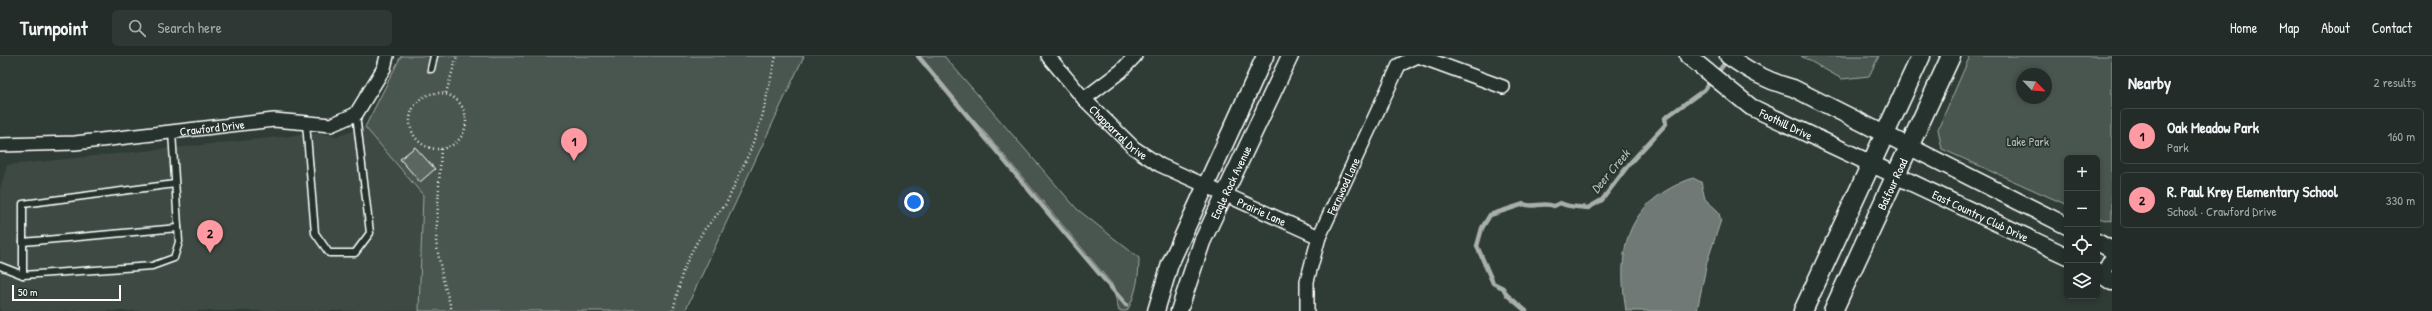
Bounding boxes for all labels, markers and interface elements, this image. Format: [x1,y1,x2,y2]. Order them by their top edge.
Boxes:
search box [112,10,392,46]
text: Turnpoint [20,15,88,41]
icon: search [126,17,148,39]
text: Search here [158,17,222,38]
text: Home [2230,18,2257,37]
text: Map [2279,18,2299,37]
text: About [2321,18,2350,37]
text: Contact [2372,18,2412,37]
north arrow [2016,68,2052,104]
text: Nearby [2128,71,2171,94]
text: 2 results [2374,73,2416,91]
street label: Chapparral Drive [1086,101,1151,163]
street label: Foothill Drive [1756,103,1816,143]
street label: Crawford Drive [179,115,246,139]
text: Oak Meadow Park [2167,117,2259,138]
text: 1 [2140,127,2144,145]
text: 160 m [2387,127,2415,145]
pin: 1 [561,128,587,161]
park label: Lake Park [2007,133,2049,150]
text: Park [2167,138,2189,156]
street label: Eagle Rock Avenue [1206,142,1255,222]
water label: Deer Creek [1586,144,1635,197]
street label: Fernwood Lane [1322,154,1364,218]
street label: Balfour Road [1873,155,1911,213]
map controls [2064,155,2100,299]
button: + [2064,155,2100,191]
text: R. Paul Krey Elementary School [2167,181,2338,202]
street label: East Country Club Drive [1930,185,2032,245]
button: − [2064,191,2100,227]
text: 2 [2139,191,2145,209]
text: 330 m [2386,191,2415,209]
your location [904,192,924,212]
street label: Prairie Lane [1235,193,1289,230]
text: School · Crawford Drive [2167,202,2277,220]
pin: 2 [197,220,223,253]
button: locate [2064,227,2100,263]
button: layers [2064,263,2100,299]
scale bar [12,283,121,302]
text: 50 m [18,285,38,299]

